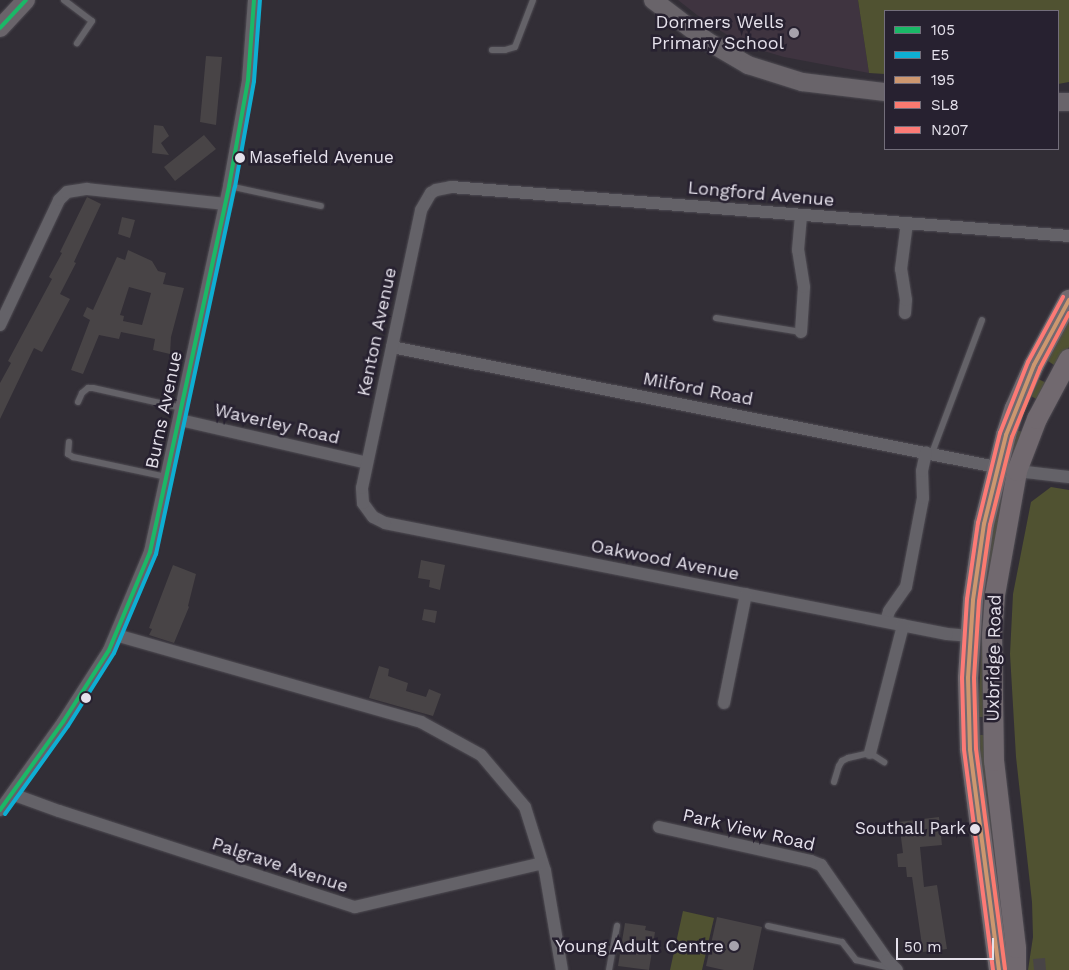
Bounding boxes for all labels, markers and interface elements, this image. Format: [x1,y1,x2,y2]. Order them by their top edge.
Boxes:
legend [884,10,1059,150]
place label: Dormers Wells Primary School [651,12,784,54]
text: 105 [931,21,955,39]
marker: Dormers Wells Primary School [788,27,800,39]
text: E5 [931,46,949,64]
text: 195 [931,71,955,89]
text: SL8 [931,96,959,114]
text: N207 [931,121,968,139]
place label: Masefield Avenue [249,148,395,168]
marker: Masefield Avenue [235,153,245,163]
street label: Longford Avenue [686,177,836,211]
street label: Kenton Avenue [353,265,401,399]
street label: Burns Avenue [141,349,187,471]
street label: Milford Road [641,368,755,410]
street label: Waverley Road [212,399,342,449]
street label: Oakwood Avenue [589,535,741,585]
street label: Uxbridge Road [982,594,1006,722]
unlabelled marker [81,693,91,703]
street label: Park View Road [680,804,818,856]
place label: Southall Park [854,819,966,839]
marker: Southall Park [970,824,980,834]
street label: Palgrave Avenue [209,833,351,897]
scale bar [899,928,996,960]
place label: Young Adult Centre [555,935,724,957]
text: 50 m [904,938,941,956]
marker: Young Adult Centre [728,940,740,952]

